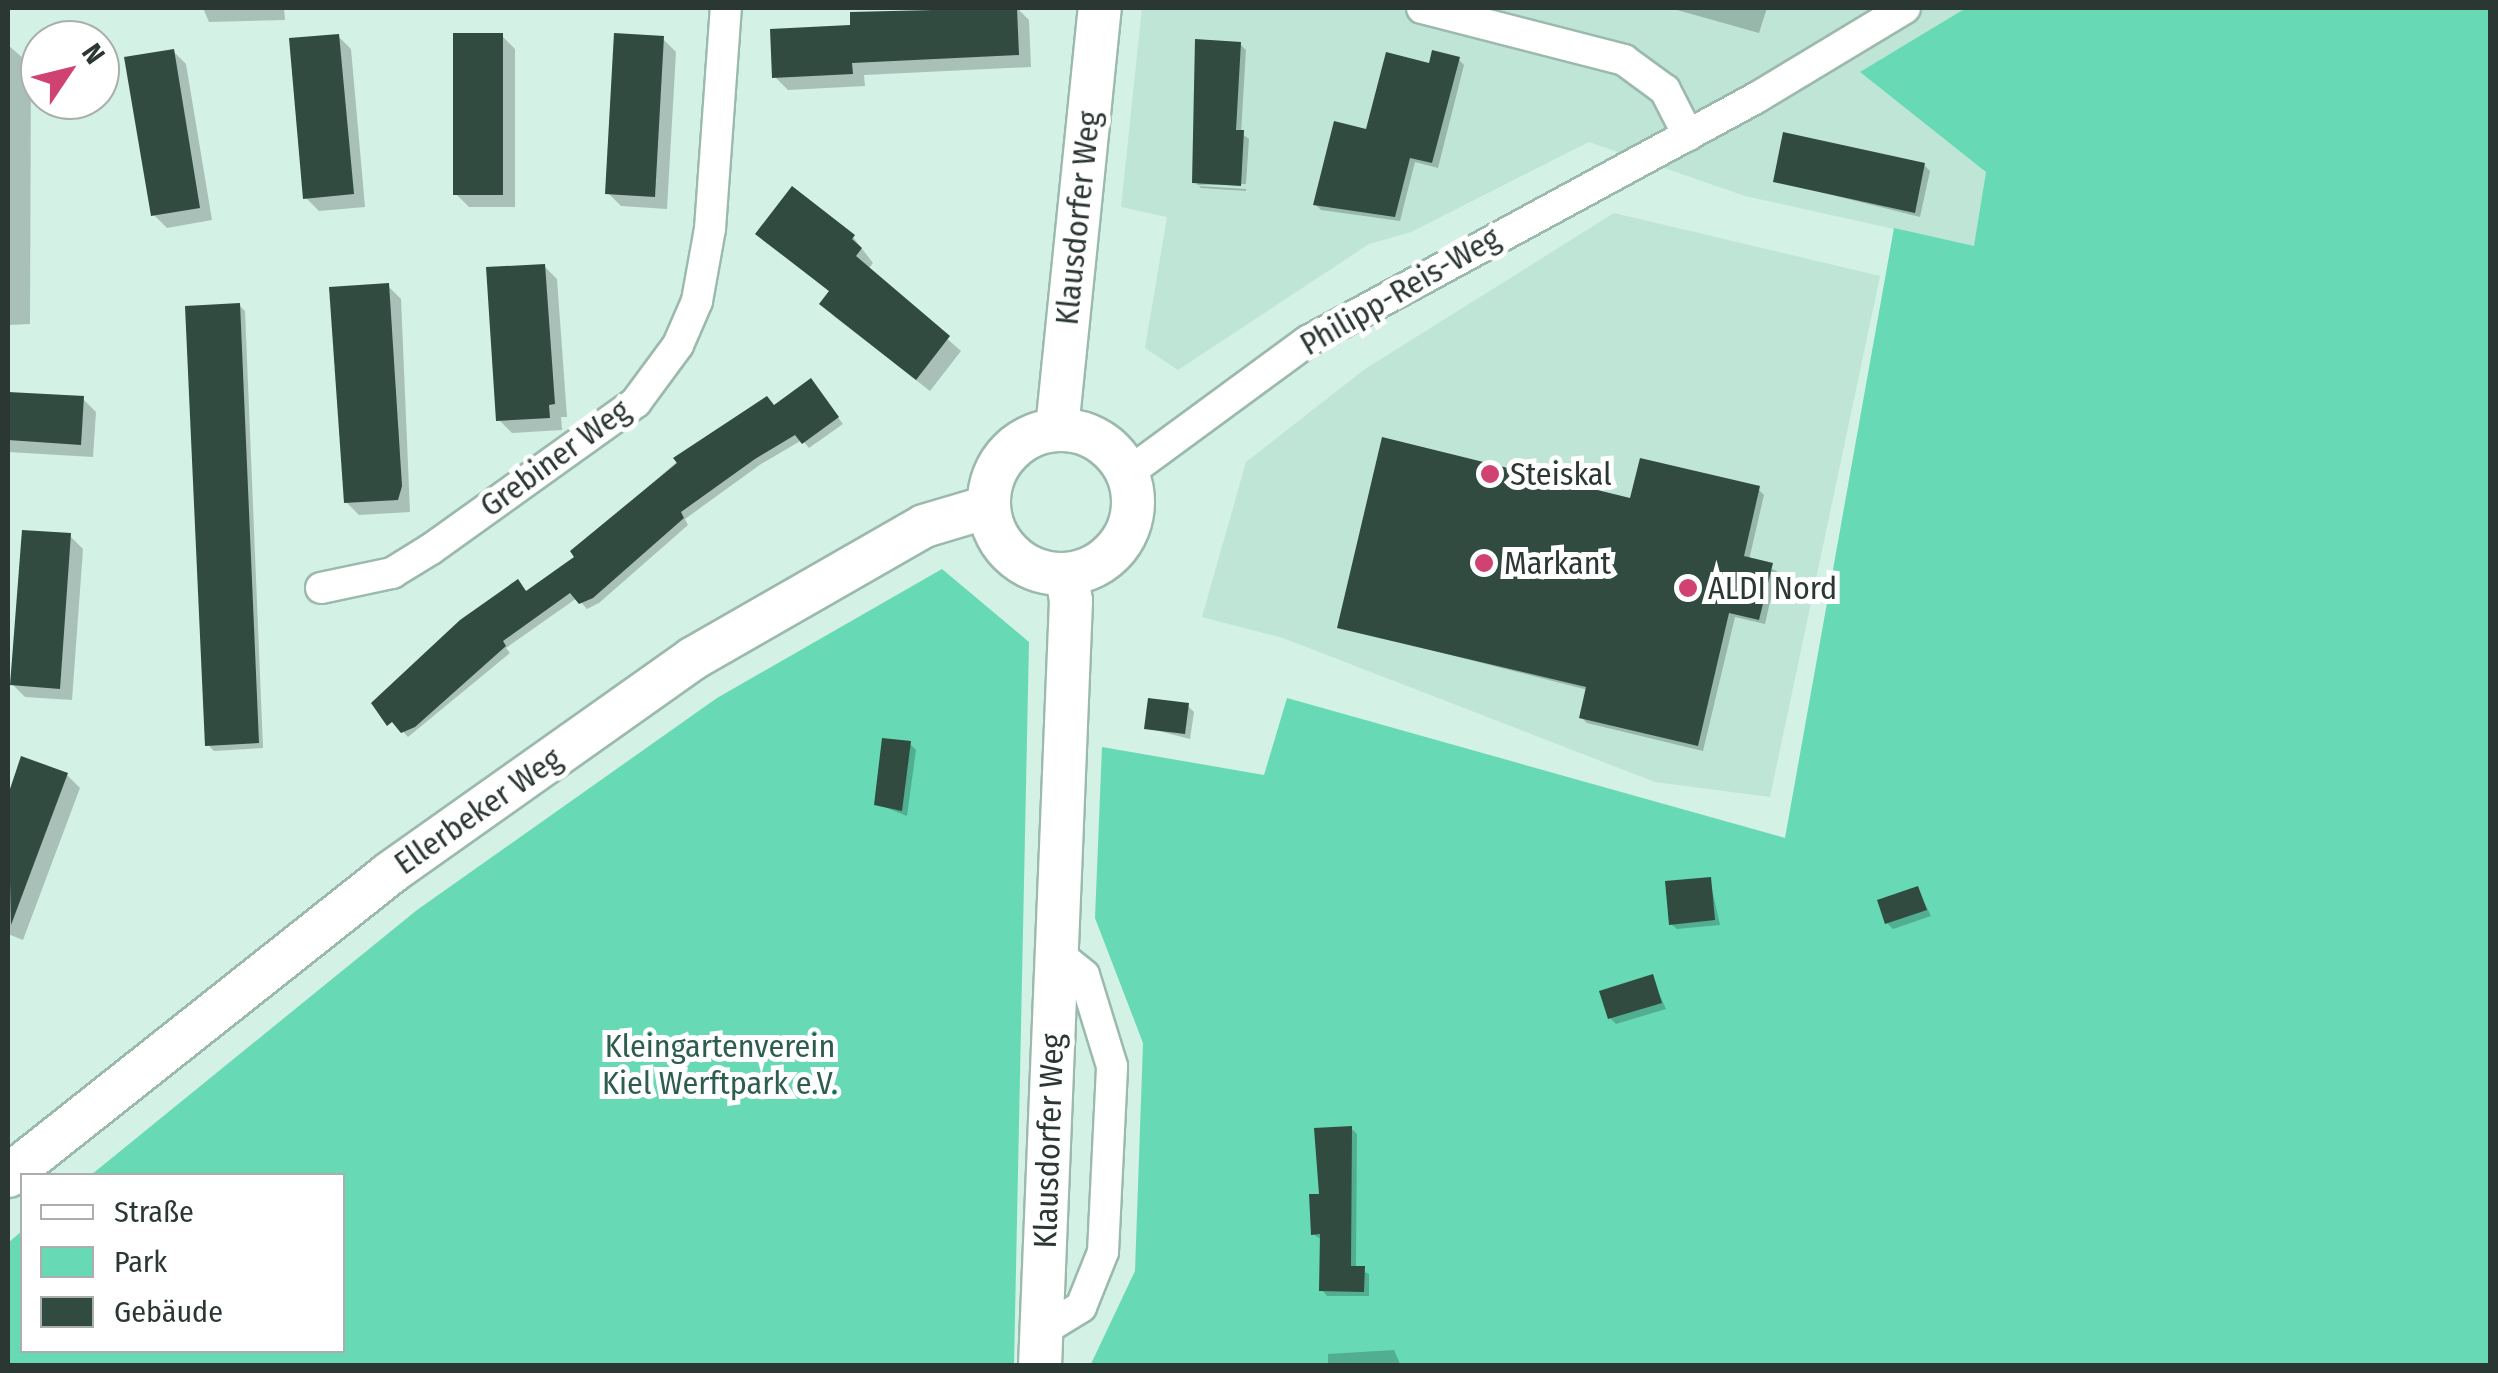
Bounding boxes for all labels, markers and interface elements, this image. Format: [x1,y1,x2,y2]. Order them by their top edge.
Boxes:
north arrow [20,20,120,120]
text: N [75,37,112,70]
street label: Klausdorfer Weg [1048,109,1108,327]
street label: Philipp-Reis-Weg [1293,218,1507,364]
street label: Grebiner Weg [473,391,637,525]
place label: Steiskal [1510,455,1612,493]
marker: Steiskal [1479,463,1501,485]
place label: Markant [1504,544,1611,582]
marker: Markant [1473,552,1495,574]
place label: ALDI Nord [1708,569,1837,607]
marker: ALDI Nord [1677,577,1699,599]
street label: Ellerbeker Weg [387,739,569,883]
park label: Kleingartenverein Kiel Werftpark e.V. [602,1028,838,1103]
street label: Klausdorfer Weg [1026,1033,1072,1249]
legend [20,1173,345,1353]
text: Straße [114,1194,194,1230]
text: Park [114,1244,167,1280]
text: Gebäude [114,1294,223,1330]

